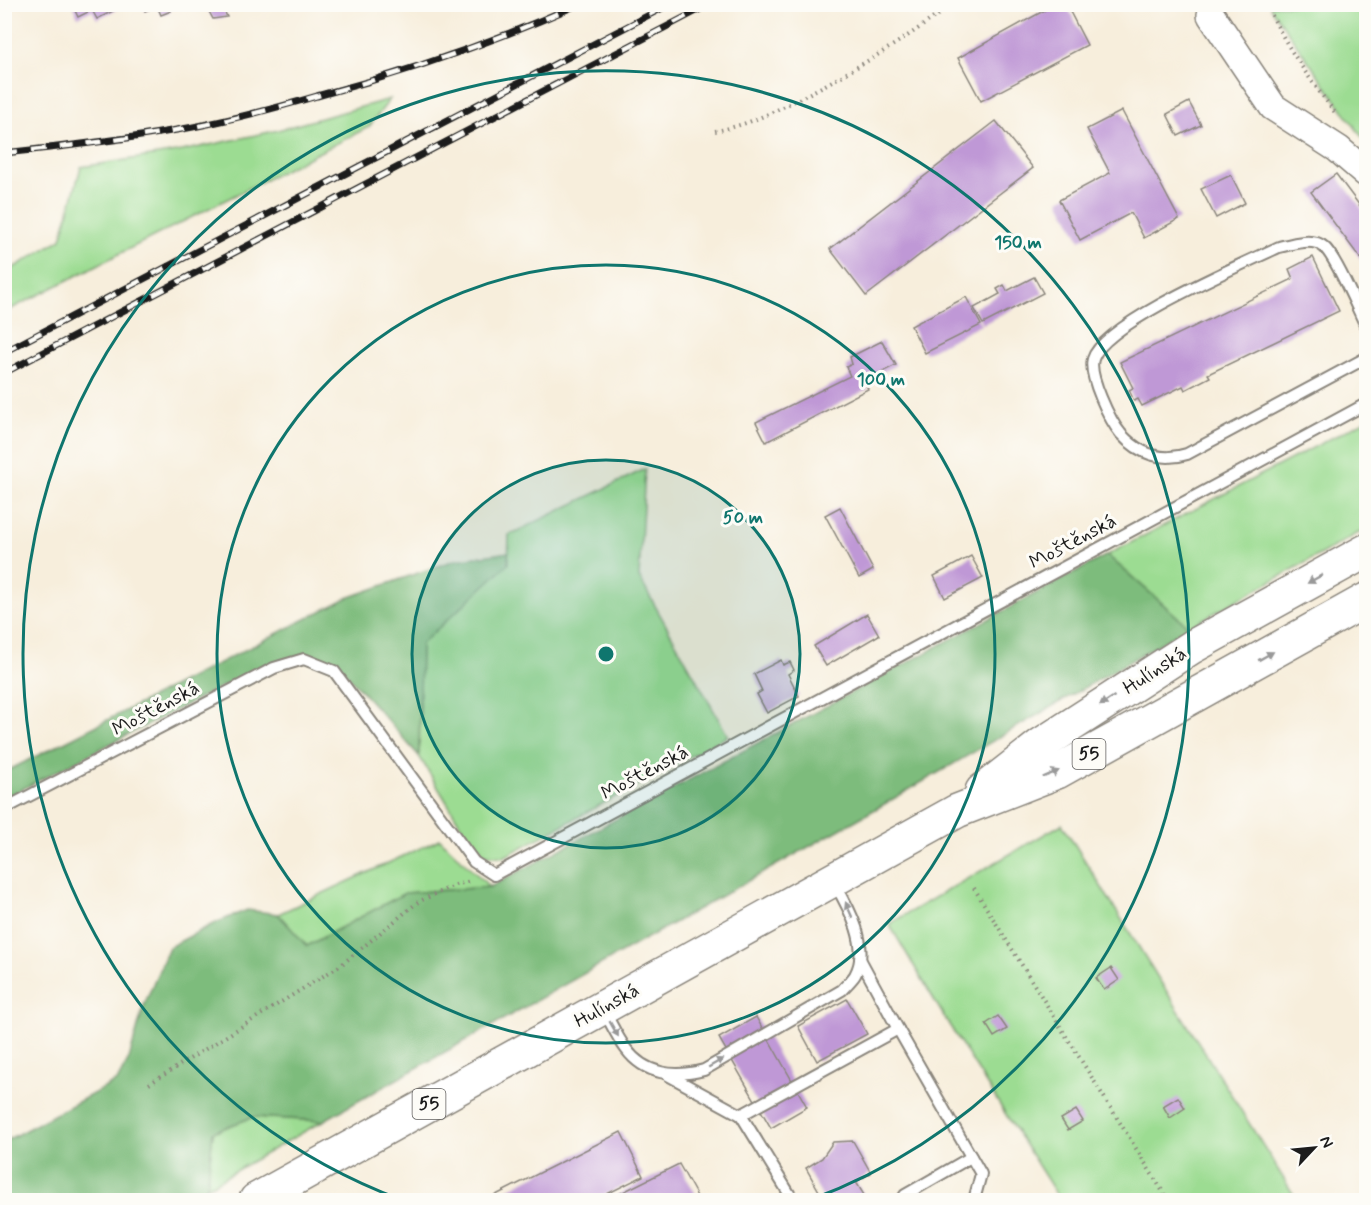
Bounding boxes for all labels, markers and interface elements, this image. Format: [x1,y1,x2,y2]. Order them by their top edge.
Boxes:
text: 150 m [994,231,1042,255]
text: 100 m [857,368,905,392]
text: 50 m [723,506,763,530]
street label: Moštěnská [1025,508,1121,576]
one-way arrow [1306,574,1323,584]
street label: Hulínská [1118,640,1192,702]
centre of rings [596,644,616,664]
one-way arrow [1258,651,1275,661]
street label: Moštěnská [108,675,204,743]
one-way arrow [1099,696,1115,707]
street label: Moštěnská [597,739,693,807]
road number: 55 [1072,739,1106,769]
one-way arrow [1042,769,1060,778]
one-way arrow [843,901,853,919]
street label: Hulínská [569,977,645,1035]
one-way arrow [609,1021,620,1037]
one-way arrow [708,1058,725,1068]
road number: 55 [412,1089,446,1119]
north arrow [1284,1118,1344,1178]
text: N [1314,1133,1338,1151]

